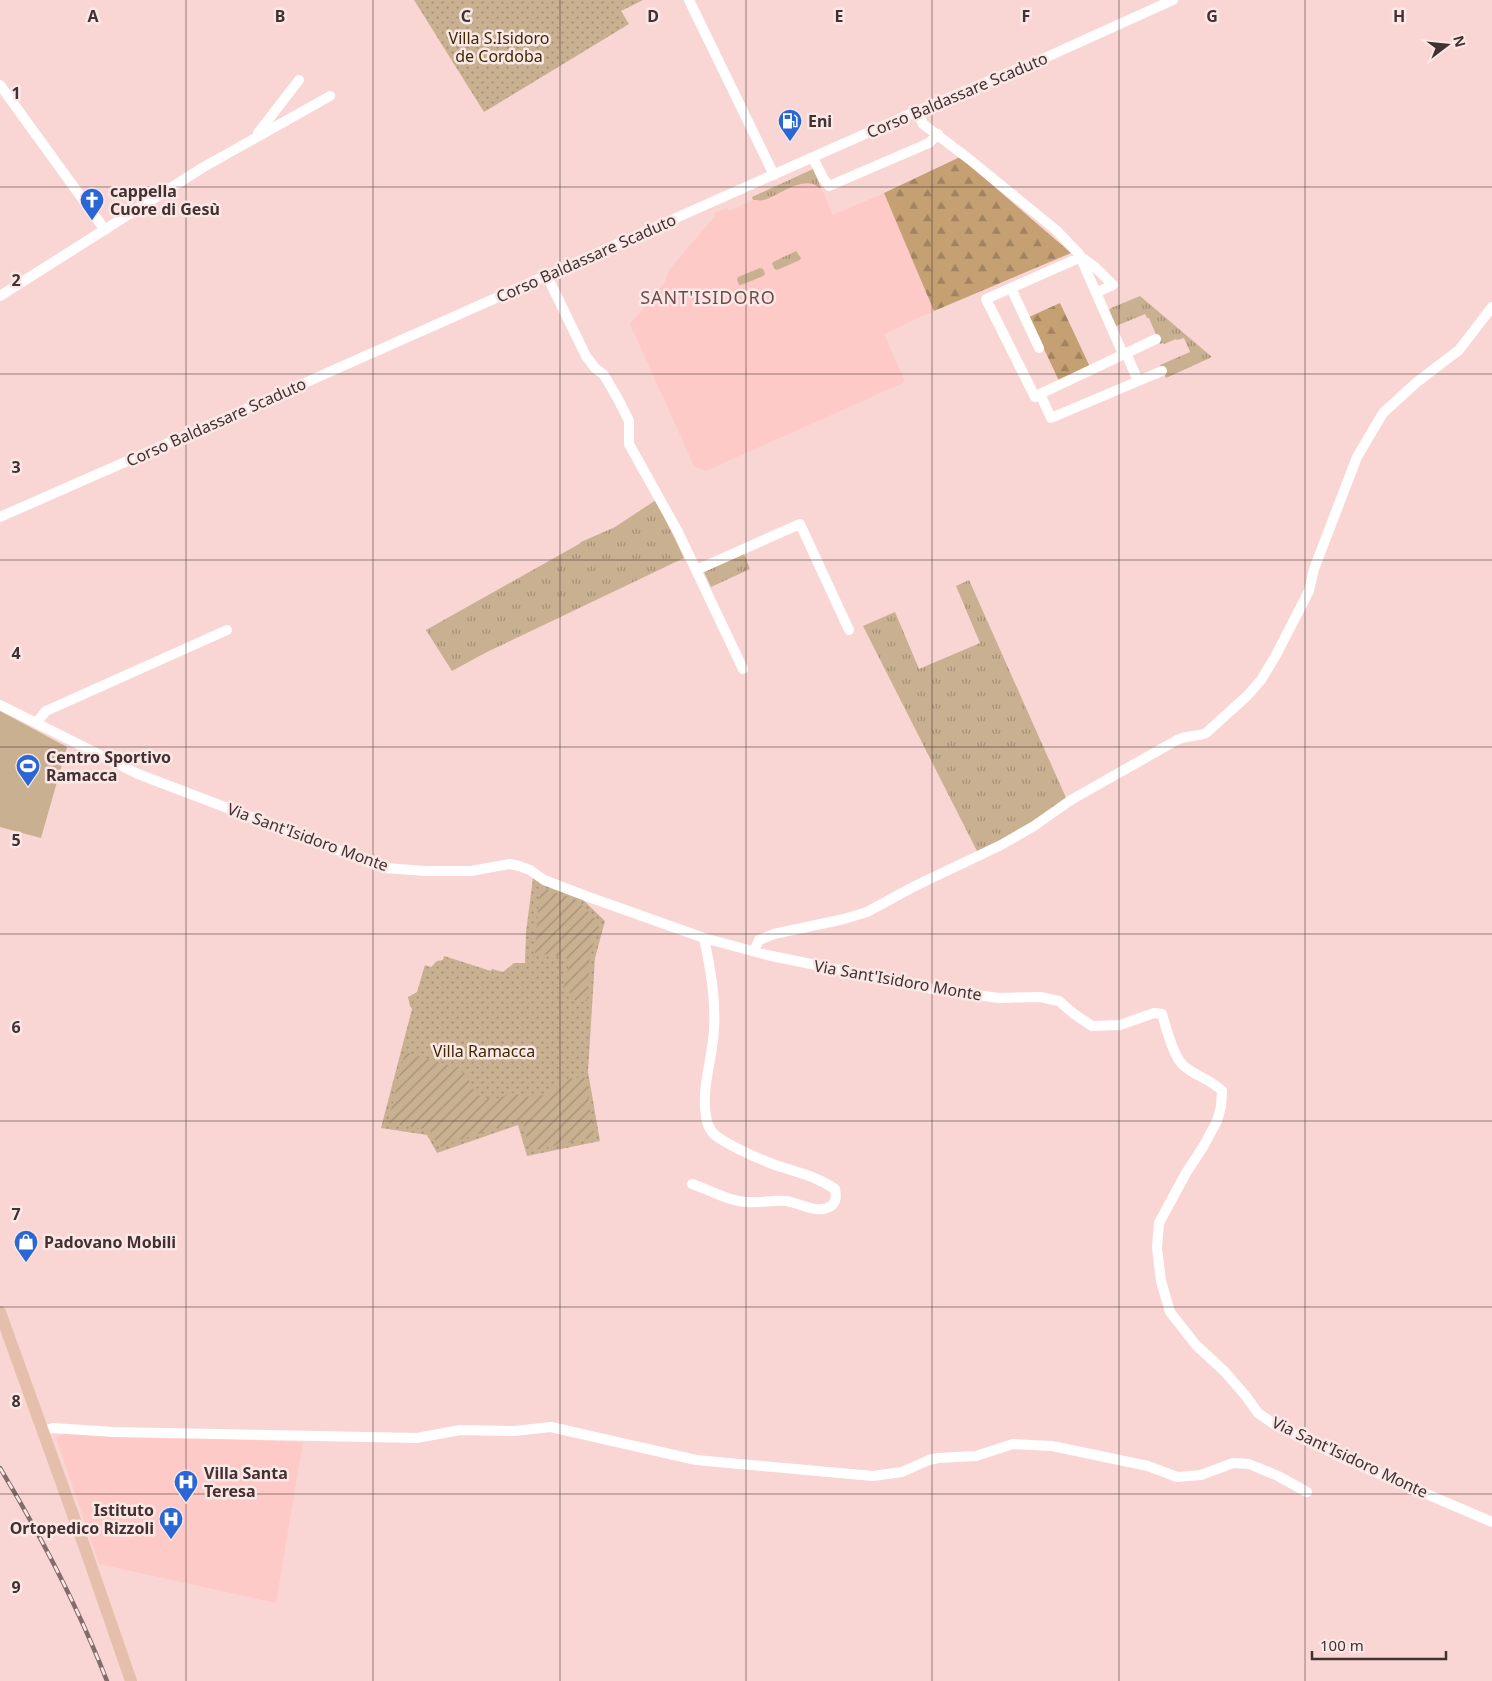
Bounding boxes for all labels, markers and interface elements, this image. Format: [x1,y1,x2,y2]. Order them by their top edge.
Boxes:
text: A [87,5,99,27]
text: B [275,5,285,27]
text: C [461,5,471,27]
text: D [647,5,659,27]
text: E [835,5,844,27]
text: F [1022,5,1030,27]
text: G [1206,5,1218,27]
text: H [1393,5,1405,27]
north arrow [1422,20,1472,70]
park label: Villa S.Isidoro de Cordoba [449,27,549,67]
text: N [1449,33,1471,49]
street label: Corso Baldassare Scaduto [863,47,1051,143]
text: 1 [11,82,21,104]
fuel station icon: Eni [777,108,803,142]
place label: Eni [808,110,832,132]
place label: cappella Cuore di Gesù [110,180,220,220]
church icon: cappella Cuore di Gesù [79,187,105,221]
street label: Corso Baldassare Scaduto [493,208,679,308]
text: 2 [11,269,21,291]
district label: SANT'ISIDORO [640,285,776,309]
street label: Corso Baldassare Scaduto [123,372,309,472]
text: 3 [11,456,21,478]
text: 4 [11,642,21,664]
place label: Centro Sportivo Ramacca [46,746,171,786]
sports icon: Centro Sportivo Ramacca [15,753,41,787]
street label: Via Sant'Isidoro Monte [224,798,392,876]
text: 5 [11,829,21,851]
street label: Via Sant'Isidoro Monte [812,954,984,1006]
text: 6 [11,1016,21,1038]
park label: Villa Ramacca [433,1040,535,1062]
text: 7 [11,1203,21,1225]
shop icon: Padovano Mobili [13,1229,39,1263]
place label: Padovano Mobili [44,1231,176,1253]
text: 8 [11,1390,21,1412]
street label: Via Sant'Isidoro Monte [1268,1411,1432,1503]
place label: Villa Santa Teresa [204,1462,288,1502]
hospital icon: Villa Santa Teresa [173,1469,199,1503]
place label: Istituto Ortopedico Rizzoli [10,1499,154,1539]
hospital icon: Istituto Ortopedico Rizzoli [158,1506,184,1540]
text: 9 [11,1576,21,1598]
scale bar [1312,1628,1446,1660]
text: 100 m [1320,1635,1364,1655]

